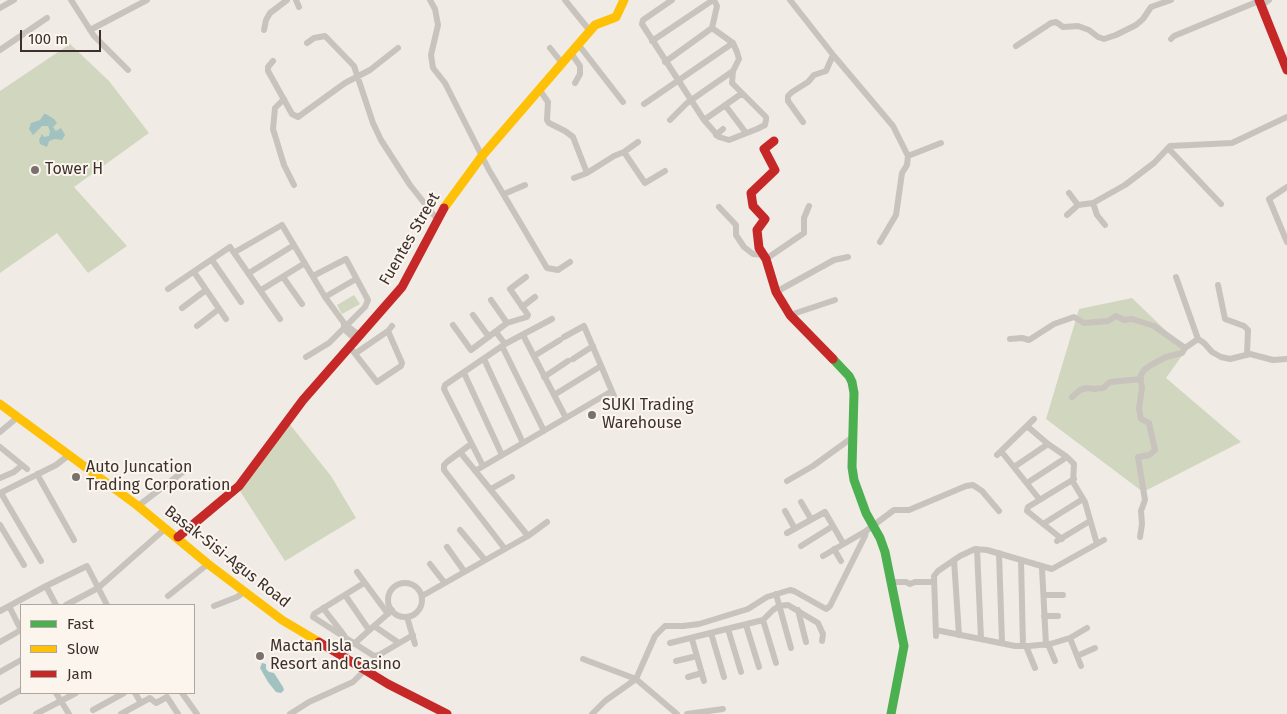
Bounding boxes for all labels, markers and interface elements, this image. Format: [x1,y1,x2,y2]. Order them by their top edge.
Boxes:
scale bar [22,20,104,52]
text: 100 m [28,30,68,48]
place label: Tower H [45,160,103,180]
marker: Tower H [29,164,41,176]
street label: Fuentes Street [376,189,444,289]
place label: SUKI Trading Warehouse [602,396,694,434]
marker: SUKI Trading Warehouse [586,409,598,421]
place label: Auto Juncation Trading Corporation [86,458,230,496]
marker: Auto Juncation Trading Corporation [70,471,82,483]
street label: Basak-Sisi-Agus Road [160,502,294,612]
legend [20,604,195,694]
text: Fast [67,615,94,633]
place label: Mactan Isla Resort and Casino [270,637,401,675]
text: Slow [67,640,99,658]
marker: Mactan Isla Resort and Casino [254,650,266,662]
text: Jam [67,665,93,683]

